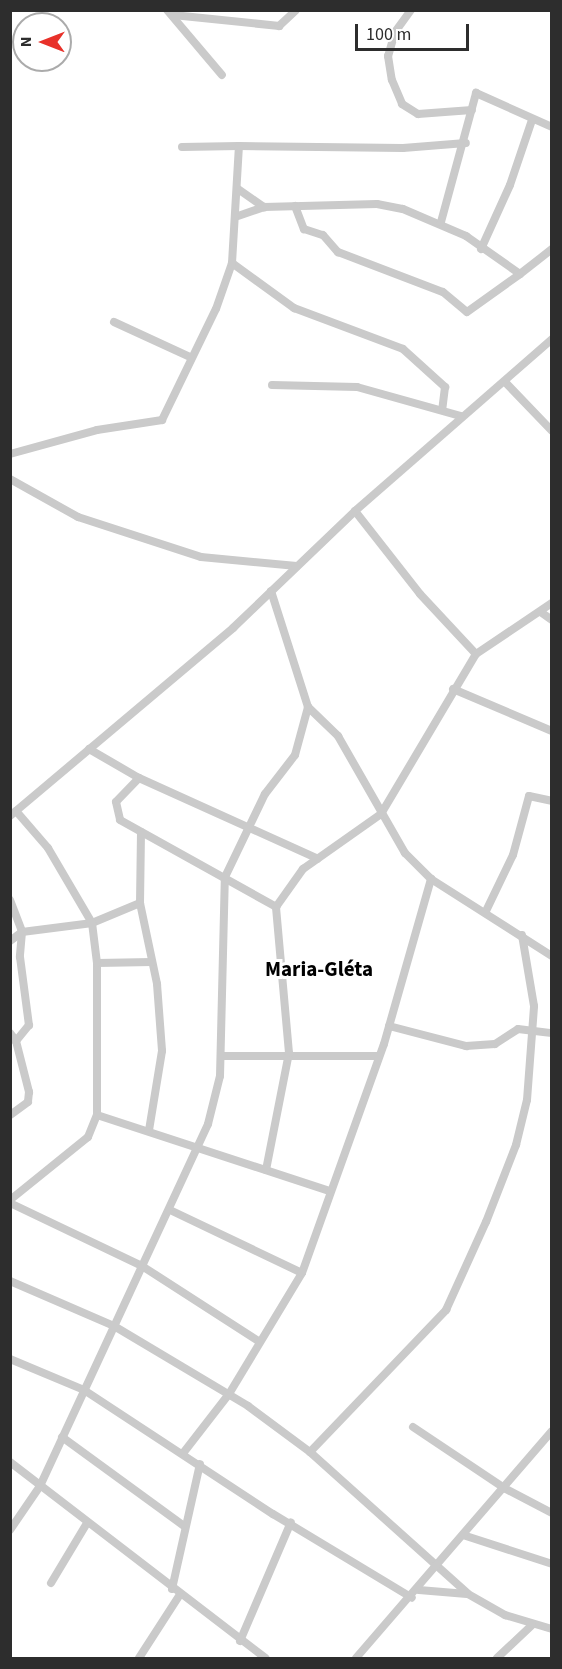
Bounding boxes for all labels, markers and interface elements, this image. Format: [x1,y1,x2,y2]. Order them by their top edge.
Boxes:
north arrow [12,12,72,72]
scale bar [358,12,472,50]
text: 100 m [366,22,411,47]
text: N [15,37,37,47]
district label: Maria-Gléta [265,956,373,982]

